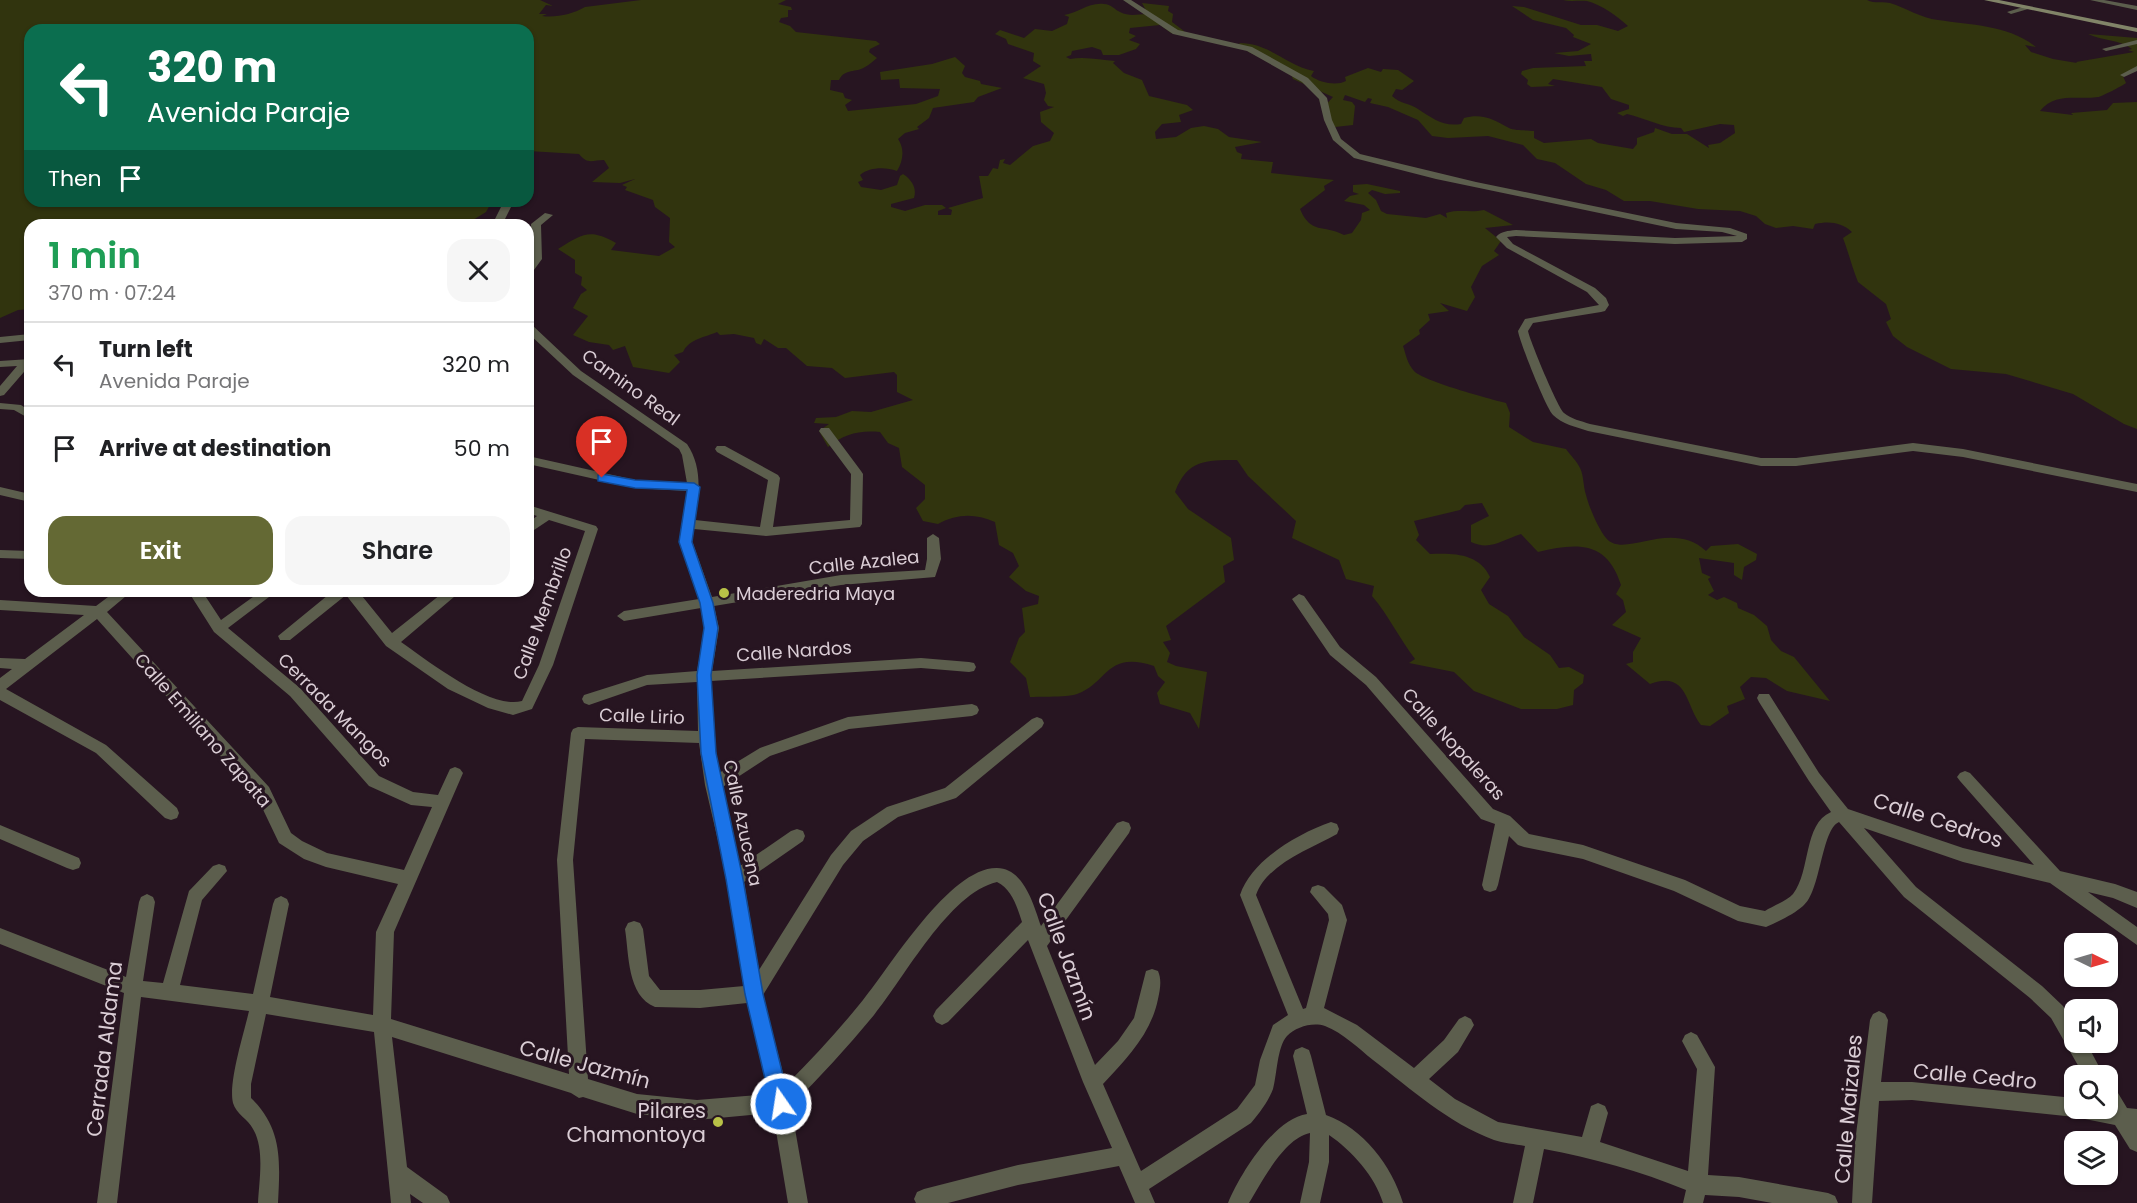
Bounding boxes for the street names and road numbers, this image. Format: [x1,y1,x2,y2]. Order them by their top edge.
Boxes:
street label: Camino Real [577,343,685,431]
street label: Calle Membrillo [506,543,578,683]
street label: Calle Azalea [807,544,921,580]
street label: Calle Nardos [736,635,852,667]
street label: Calle Emiliano Zapata [129,647,277,813]
street label: Cerrada Mangos [272,647,398,773]
street label: Calle Nopaleras [1397,682,1511,806]
street label: Calle Lirio [599,702,685,730]
street label: Calle Azucena [717,758,769,888]
street label: Calle Cedros [1869,785,2007,855]
street label: Calle Jazmín [1030,888,1104,1024]
street label: Cerrada Aldama [79,960,129,1138]
street label: Calle Jazmín [516,1033,654,1095]
street label: Calle Maizales [1827,1033,1869,1185]
street label: Calle Cedro [1912,1056,2038,1096]

